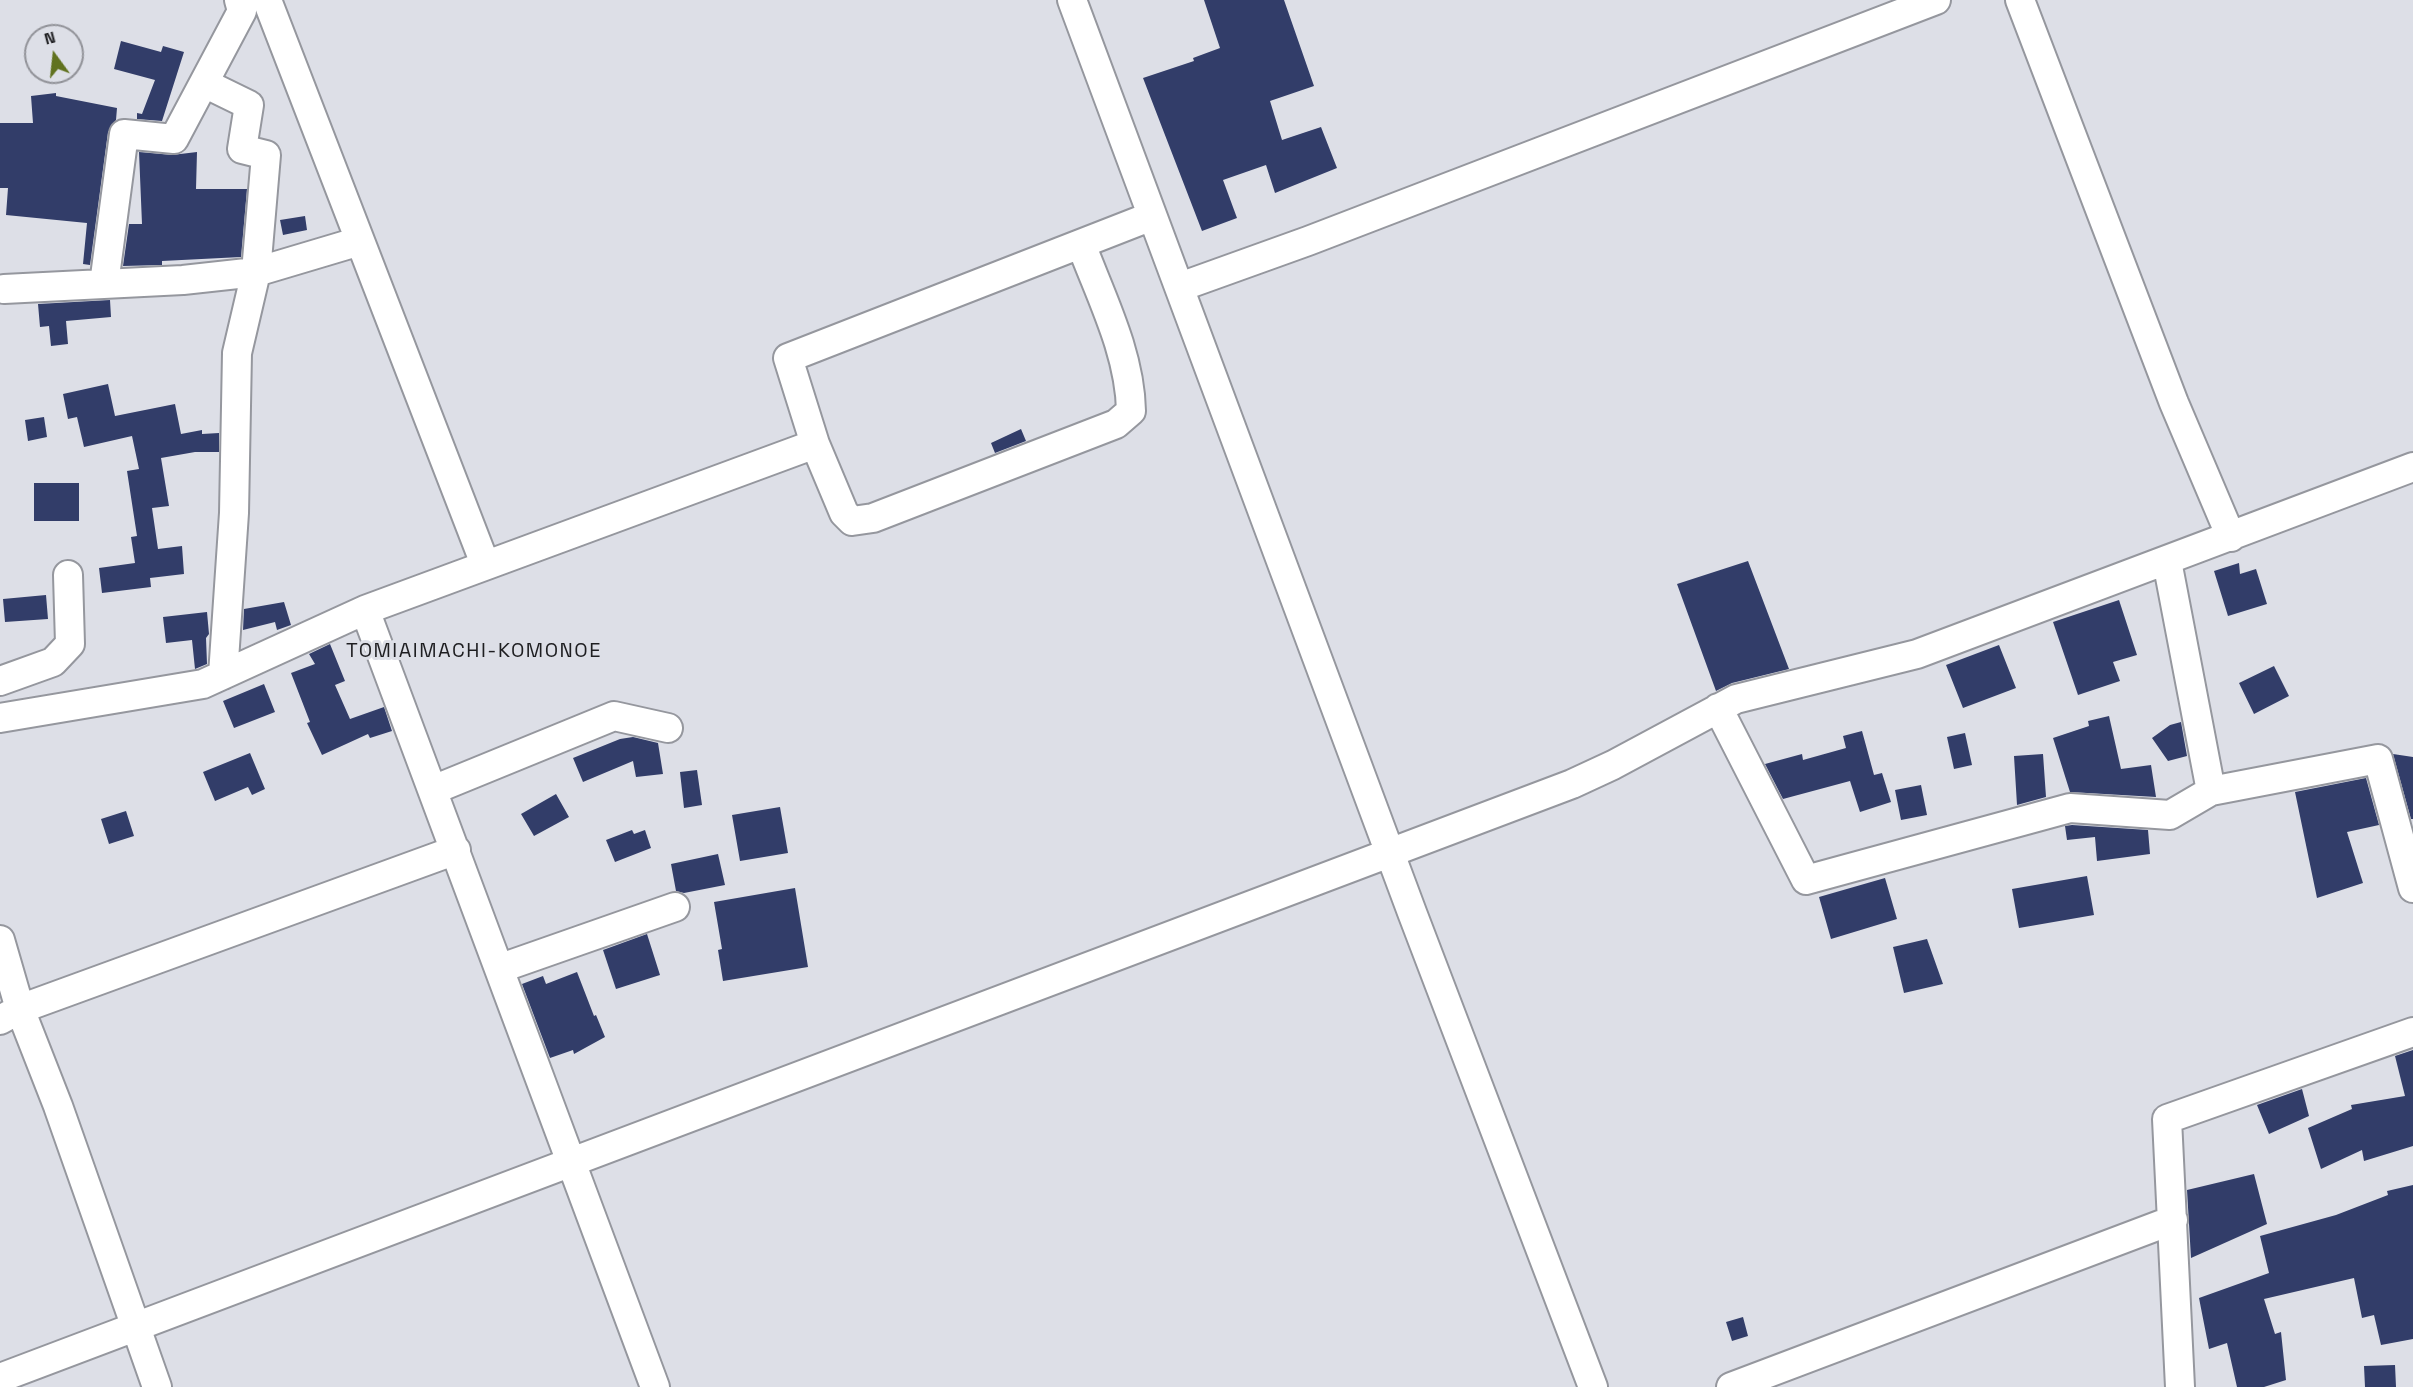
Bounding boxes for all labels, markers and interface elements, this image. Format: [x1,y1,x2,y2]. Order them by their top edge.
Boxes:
north arrow [24,24,84,84]
text: N [42,27,58,50]
district label: TOMIAIMACHI-KOMONOE [346,640,602,664]

